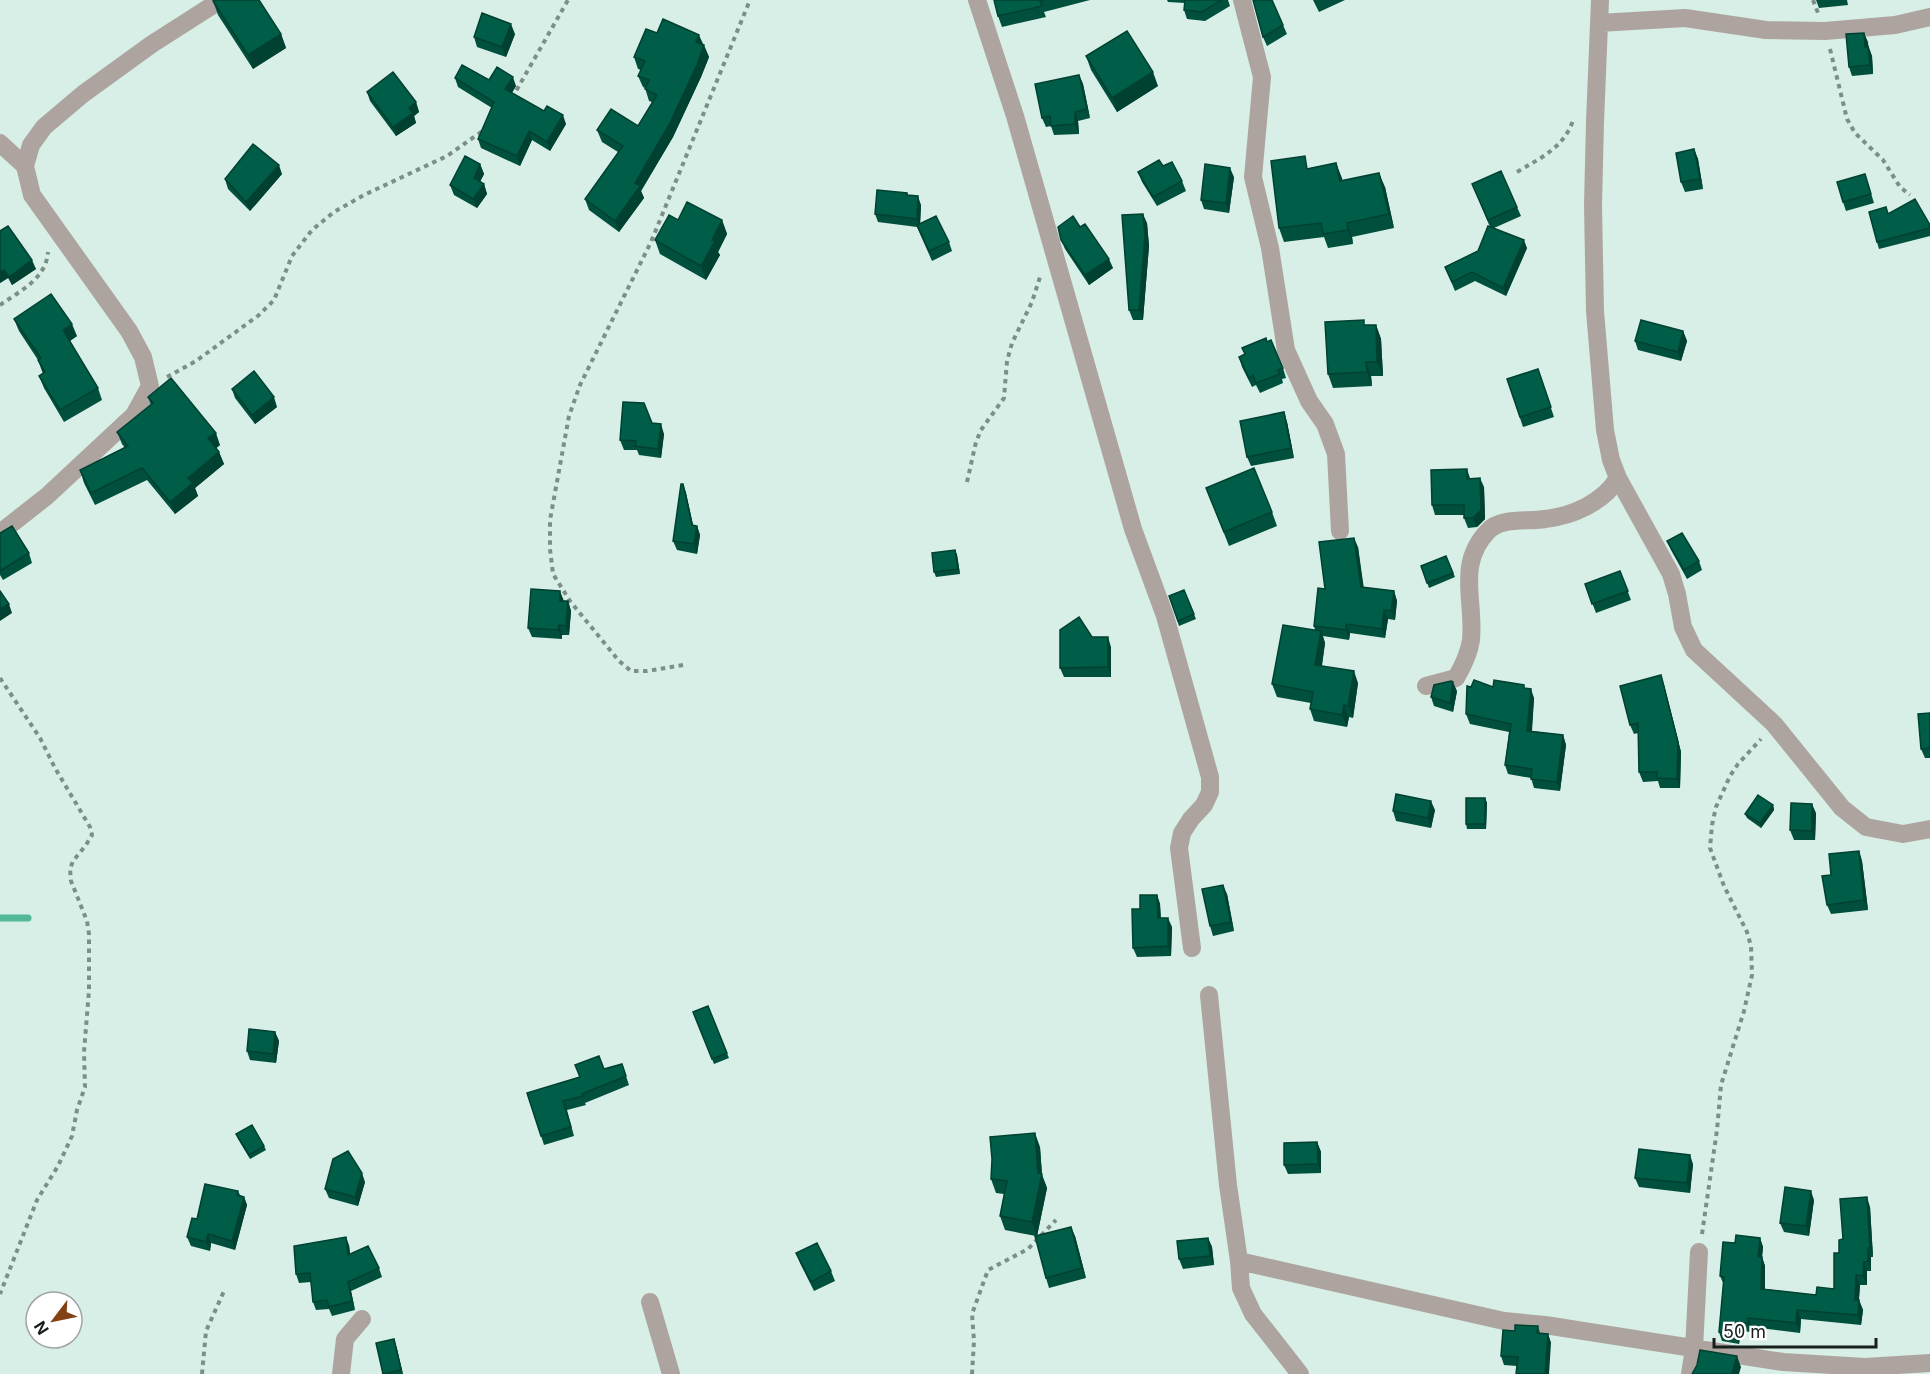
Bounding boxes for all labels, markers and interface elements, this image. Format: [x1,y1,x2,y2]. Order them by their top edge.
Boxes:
north arrow [24,1290,84,1350]
scale bar [1714,1311,1876,1349]
text: N [30,1317,53,1338]
text: 50 m [1723,1321,1766,1342]

